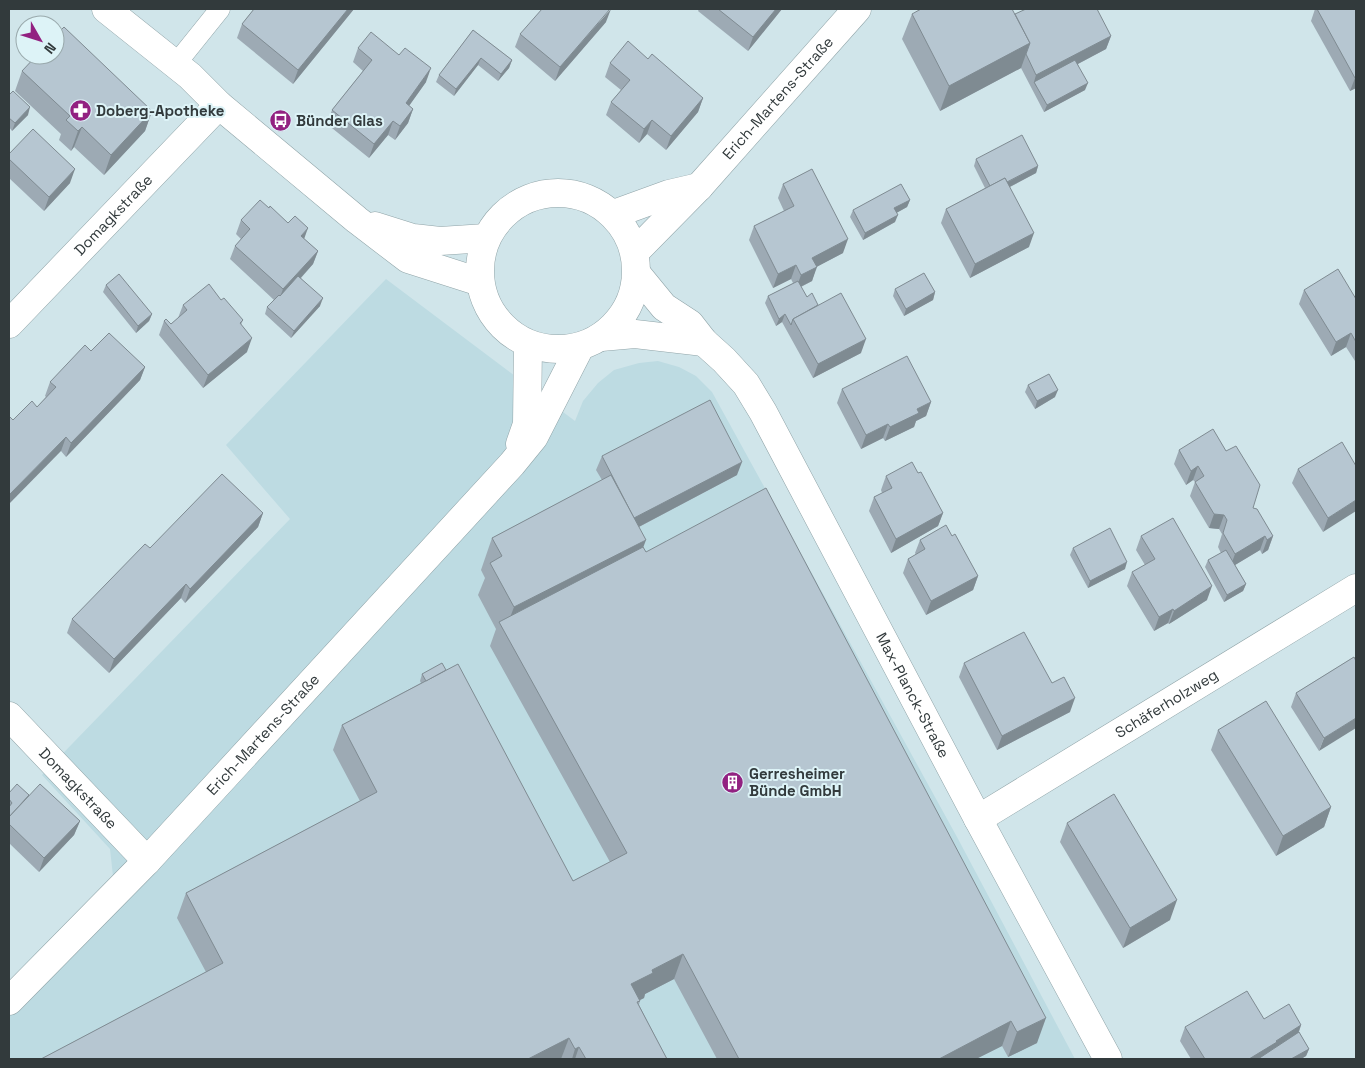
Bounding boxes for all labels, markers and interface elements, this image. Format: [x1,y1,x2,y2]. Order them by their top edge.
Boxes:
north arrow [15,15,65,65]
street label: Erich-Martens-Straße [718,32,837,163]
text: N [40,39,60,57]
pharmacy icon: Doberg-Apotheke [68,99,92,123]
place label: Doberg-Apotheke [96,101,225,120]
bus stop icon: Bünder Glas [268,109,292,133]
place label: Bünder Glas [296,111,383,130]
street label: Domagkstraße [70,170,156,259]
street label: Max-Planck-Straße [872,629,954,761]
street label: Schäferholzweg [1112,665,1221,742]
street label: Erich-Martens-Straße [202,670,323,799]
street label: Domagkstraße [35,743,121,833]
place label: Gerresheimer Bünde GmbH [749,764,845,800]
building icon: Gerresheimer Bünde GmbH [721,771,745,795]

